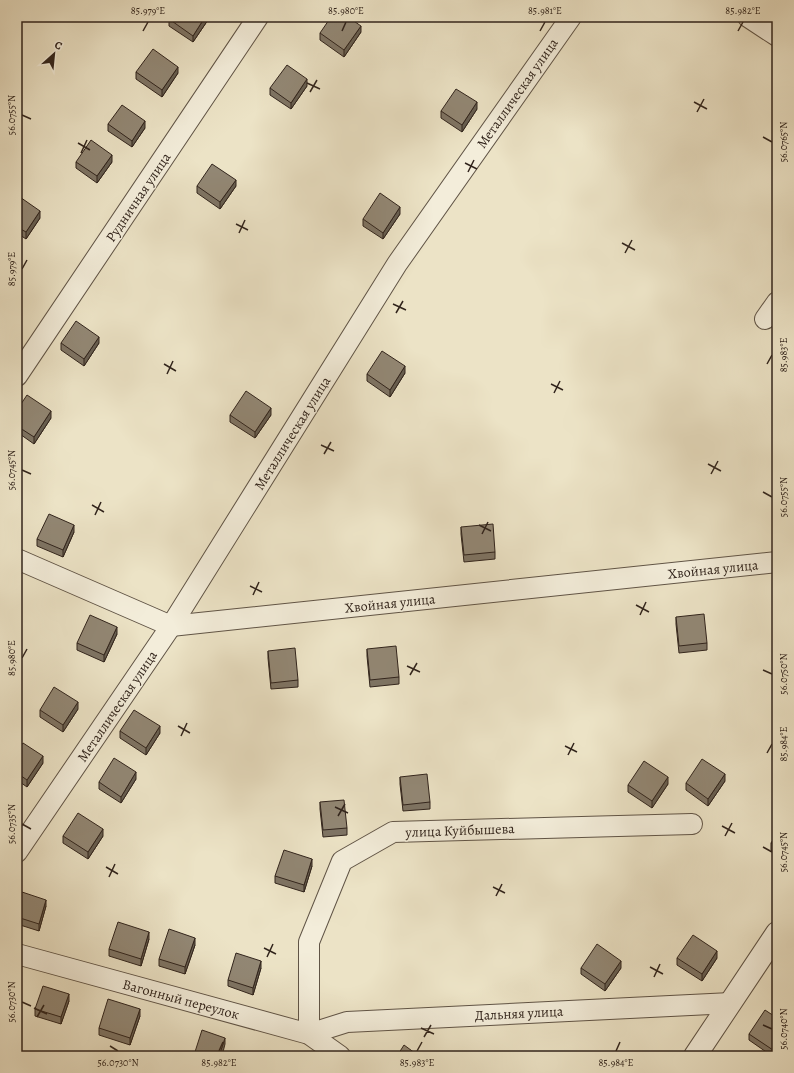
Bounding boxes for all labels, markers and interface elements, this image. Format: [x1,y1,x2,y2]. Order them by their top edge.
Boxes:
text: 85.979°E [131,4,165,17]
text: 85.980°E [328,4,364,17]
text: 85.981°E [528,4,562,17]
text: 85.982°E [725,4,761,17]
north arrow [34,34,74,74]
street label: Металлическая улица [472,34,563,152]
text: С [52,37,65,54]
text: 56.0755°N [5,95,18,135]
text: 56.0765°N [777,122,790,162]
street label: Рудничная улица [101,148,176,246]
text: 85.979°E [5,252,18,286]
text: 85.983°E [777,338,790,372]
street label: Металлическая улица [250,372,335,494]
text: 56.0745°N [5,450,18,490]
text: 56.0755°N [777,477,790,517]
street label: Хвойная улица [667,555,760,584]
street label: Хвойная улица [344,589,437,618]
text: 85.980°E [5,640,18,676]
street label: Металлическая улица [73,646,162,766]
text: 56.0750°N [777,653,790,695]
text: 85.984°E [777,726,790,762]
text: 56.0735°N [5,804,18,844]
street label: улица Куйбышева [404,819,515,842]
text: 56.0745°N [777,832,790,872]
street label: Вагонный переулок [120,975,241,1024]
text: 56.0730°N [5,981,18,1023]
street label: Дальняя улица [474,1002,564,1025]
text: 56.0740°N [777,1008,790,1050]
text: 56.0730°N [97,1056,139,1069]
text: 85.982°E [201,1056,237,1069]
text: 85.983°E [400,1056,434,1069]
text: 85.984°E [598,1056,634,1069]

